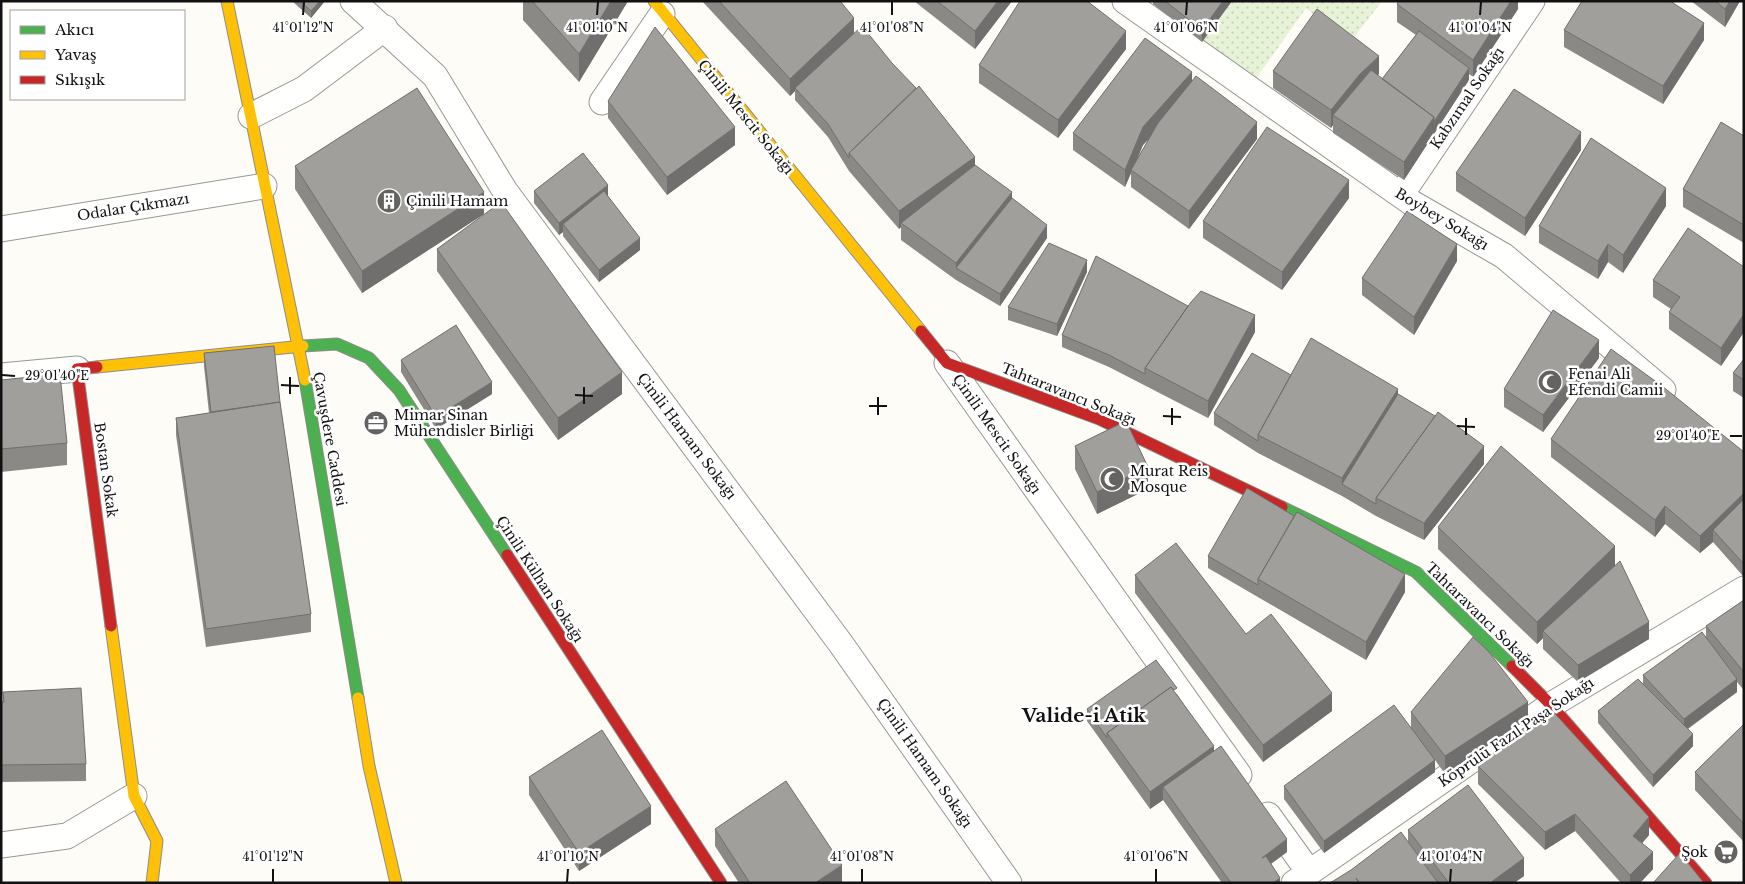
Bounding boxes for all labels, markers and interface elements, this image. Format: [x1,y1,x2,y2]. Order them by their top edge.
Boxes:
legend [10,10,185,100]
text: Akıcı [54,20,94,39]
text: 41°01'12"N [273,20,334,35]
text: 41°01'10"N [566,20,628,35]
text: 41°01'08"N [860,20,924,35]
text: 41°01'06"N [1154,20,1218,35]
text: 41°01'04"N [1448,20,1512,35]
street label: Kabzımal Sokağı [1426,43,1508,153]
text: Yavaş [54,45,97,64]
street label: Çinili Mescit Sokağı [694,56,798,178]
text: Sıkışık [55,70,106,89]
street label: Boybey Sokağı [1392,184,1492,254]
building icon: Çinili Hamam [376,188,402,214]
street label: Odalar Çıkmazı [76,189,190,225]
place label: Çinili Hamam [406,192,508,210]
street label: Tahtaravancı Sokağı [999,359,1139,429]
place label: Fenai Ali Efendi Camii [1568,365,1663,399]
text: 29°01'40"E [25,368,89,383]
street label: Çinili Hamam Sokağı [633,369,741,503]
mosque icon: Fenai Ali Efendi Camii [1537,369,1563,395]
street label: Çavuşdere Caddesi [309,370,351,508]
street label: Çinili Mescit Sokağı [949,371,1045,498]
place label: Mimar Sinan Mühendisler Birliği [394,406,534,440]
office icon: Mimar Sinan Mühendisler Birliği [363,410,389,436]
street label: Bostan Sokak [90,421,122,519]
text: 29°01'40"E [1656,428,1720,443]
place label: Murat Reis Mosque [1130,462,1208,496]
mosque icon: Murat Reis Mosque [1099,466,1125,492]
street label: Çinili Külhan Sokağı [492,512,588,646]
street label: Tahtaravancı Sokağı [1422,558,1538,672]
street label: Köprülü Fazıl Paşa Sokağı [1435,673,1597,791]
street label: Çinili Hamam Sokağı [873,695,977,831]
district label: Valide-i Atik [1021,704,1146,727]
supermarket icon: Şok [1713,839,1739,865]
place label: Şok [1681,843,1708,861]
text: 41°01'12"N [243,849,304,864]
text: 41°01'10"N [537,849,599,864]
text: 41°01'08"N [830,849,894,864]
text: 41°01'06"N [1124,849,1188,864]
text: 41°01'04"N [1419,849,1483,864]

